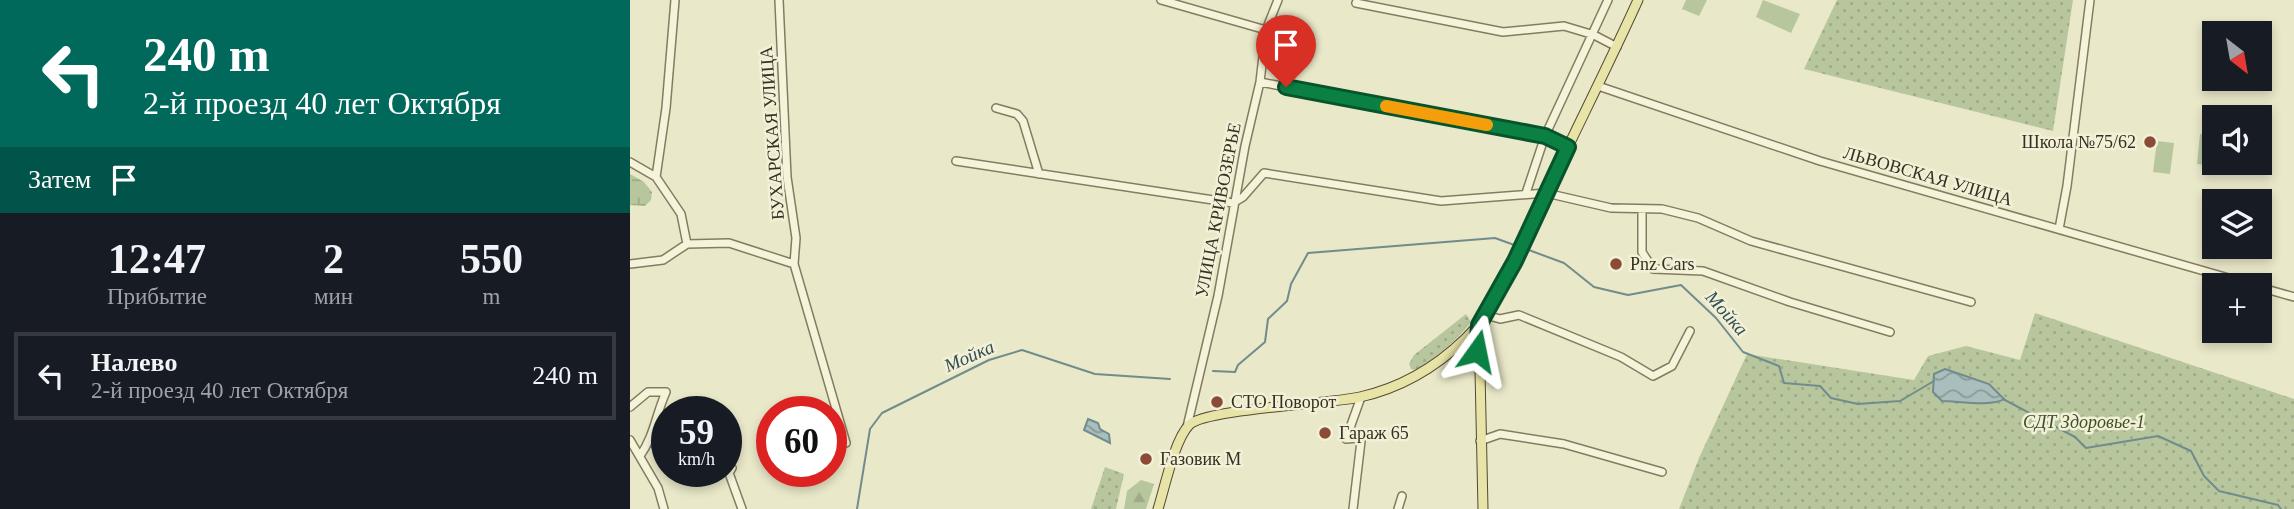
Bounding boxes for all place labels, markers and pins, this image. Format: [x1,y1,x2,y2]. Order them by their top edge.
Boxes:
pin [1256,15,1316,87]
place label: Школа №75/62 [2022,132,2136,152]
marker: Школа №75/62 [2142,134,2158,150]
place label: Pnz Cars [1630,254,1695,274]
marker: Pnz Cars [1608,256,1624,272]
place label: СТО Поворот [1231,392,1336,412]
marker: СТО Поворот [1209,394,1225,410]
place label: Гараж 65 [1339,423,1409,443]
marker: Гараж 65 [1317,425,1333,441]
place label: Газовик М [1160,449,1241,469]
marker: Газовик М [1138,451,1154,467]

